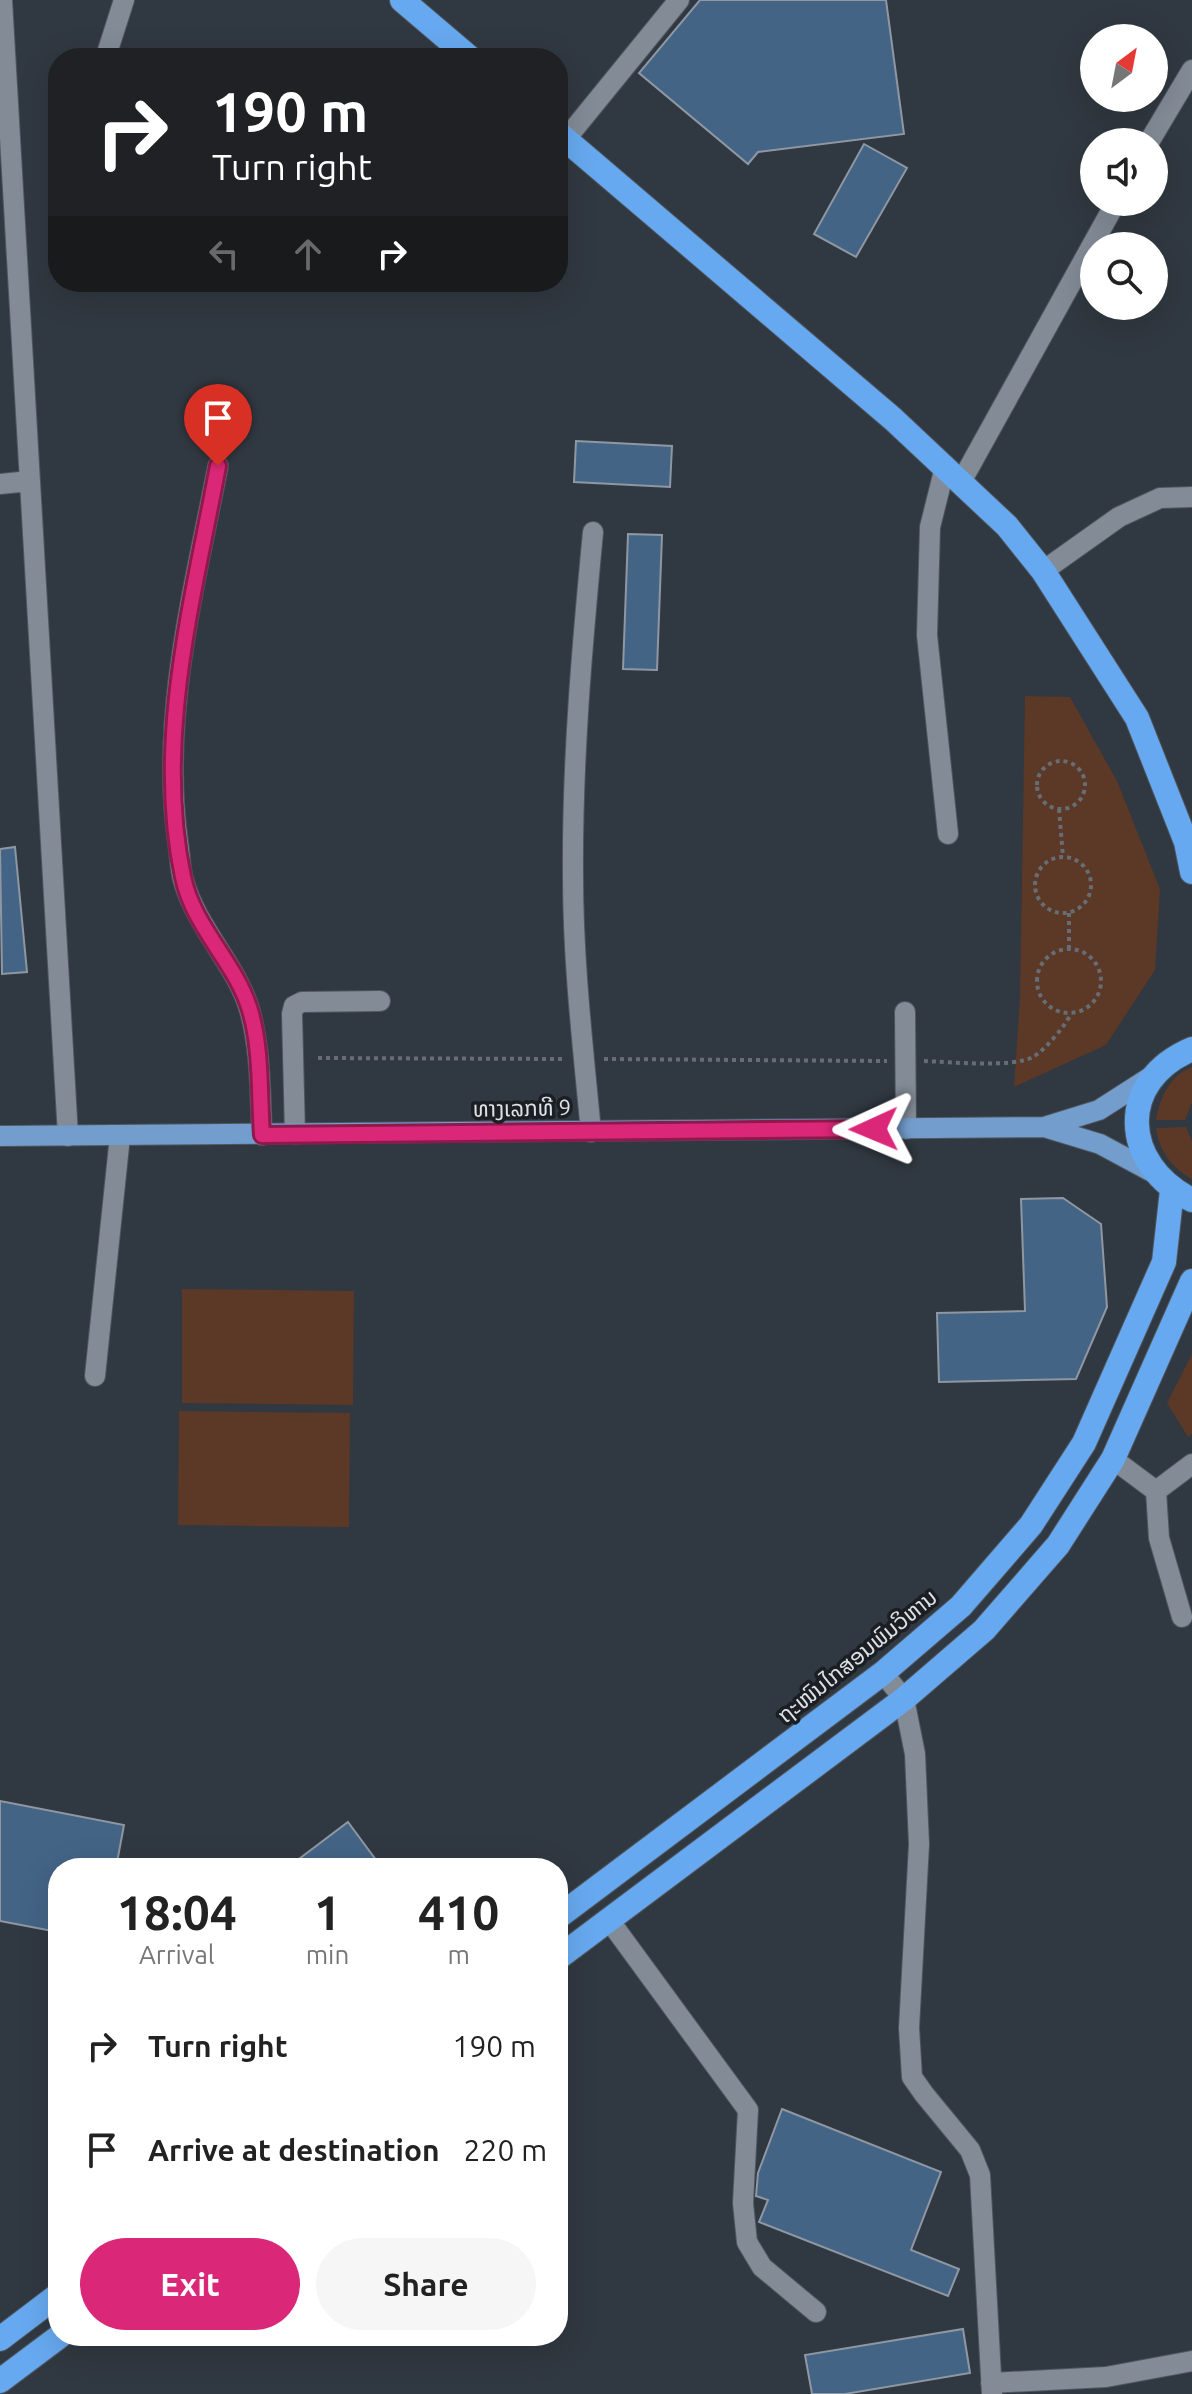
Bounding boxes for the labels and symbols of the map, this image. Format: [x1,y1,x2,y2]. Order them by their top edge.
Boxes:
north arrow [1080,24,1168,112]
pin [184,384,252,466]
position arrow [832,1087,916,1171]
street label: ທາງເລກທີ 9 [473,1094,571,1121]
street label: ຖະໜົນໄກສອນພົມວິຫານ [772,1584,941,1727]

